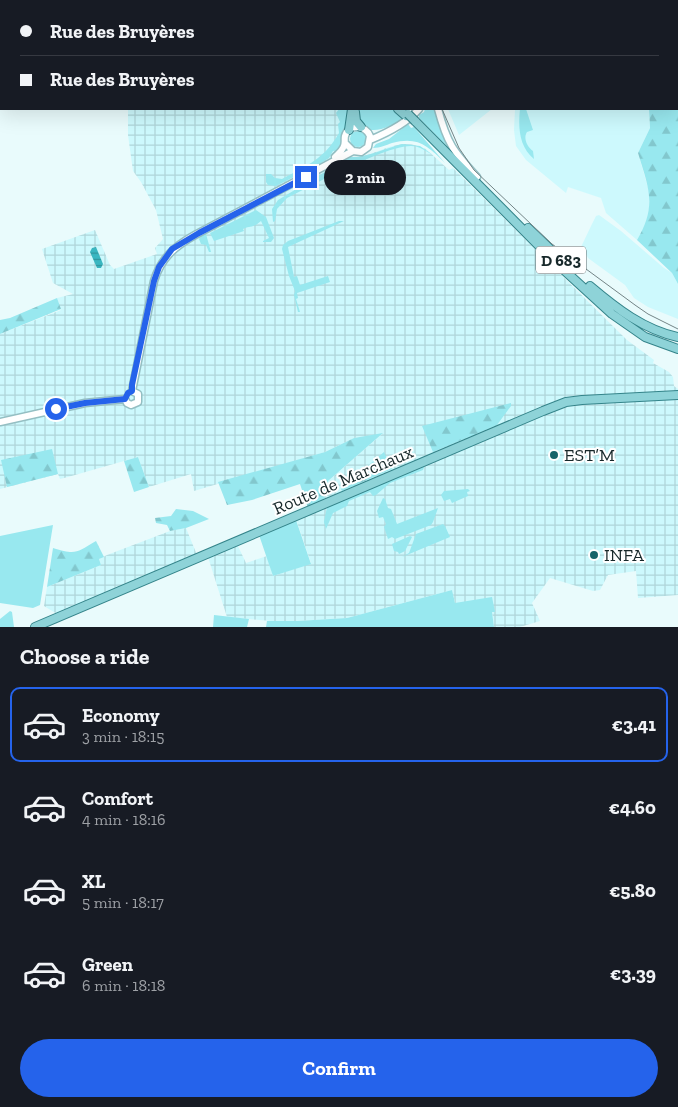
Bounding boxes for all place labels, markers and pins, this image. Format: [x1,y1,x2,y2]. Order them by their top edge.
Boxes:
place label: EST’M [564,444,615,466]
marker: EST’M [548,449,560,461]
place label: INFA [604,544,644,566]
marker: INFA [588,549,600,561]

